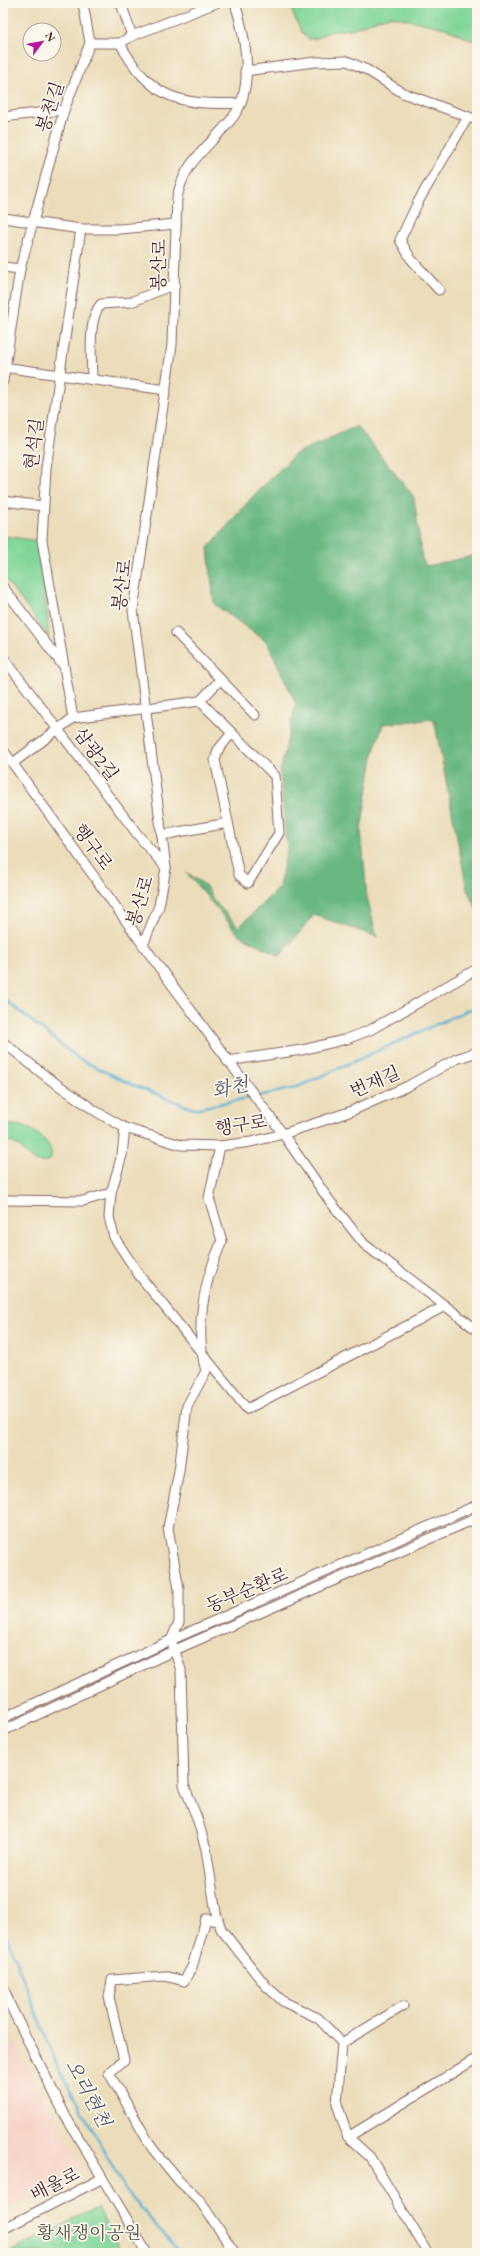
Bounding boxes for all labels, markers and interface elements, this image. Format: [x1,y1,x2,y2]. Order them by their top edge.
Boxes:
north arrow [22,22,62,62]
text: N [42,29,59,44]
street label: 봉천길 [31,78,69,135]
street label: 봉산로 [147,239,170,291]
street label: 현석길 [19,417,48,471]
street label: 봉산로 [107,558,136,612]
street label: 삼광2길 [69,722,124,785]
street label: 행구로 [69,819,118,875]
street label: 봉산로 [121,873,158,929]
street label: 번재길 [346,1060,403,1103]
water label: 화천 [210,1071,252,1104]
street label: 행구로 [213,1109,268,1140]
street label: 동부순환로 [202,1562,291,1617]
water label: 오리현천 [60,2055,118,2133]
street label: 배울로 [26,2161,83,2206]
park label: 황새쟁이공원 [37,2221,141,2244]

